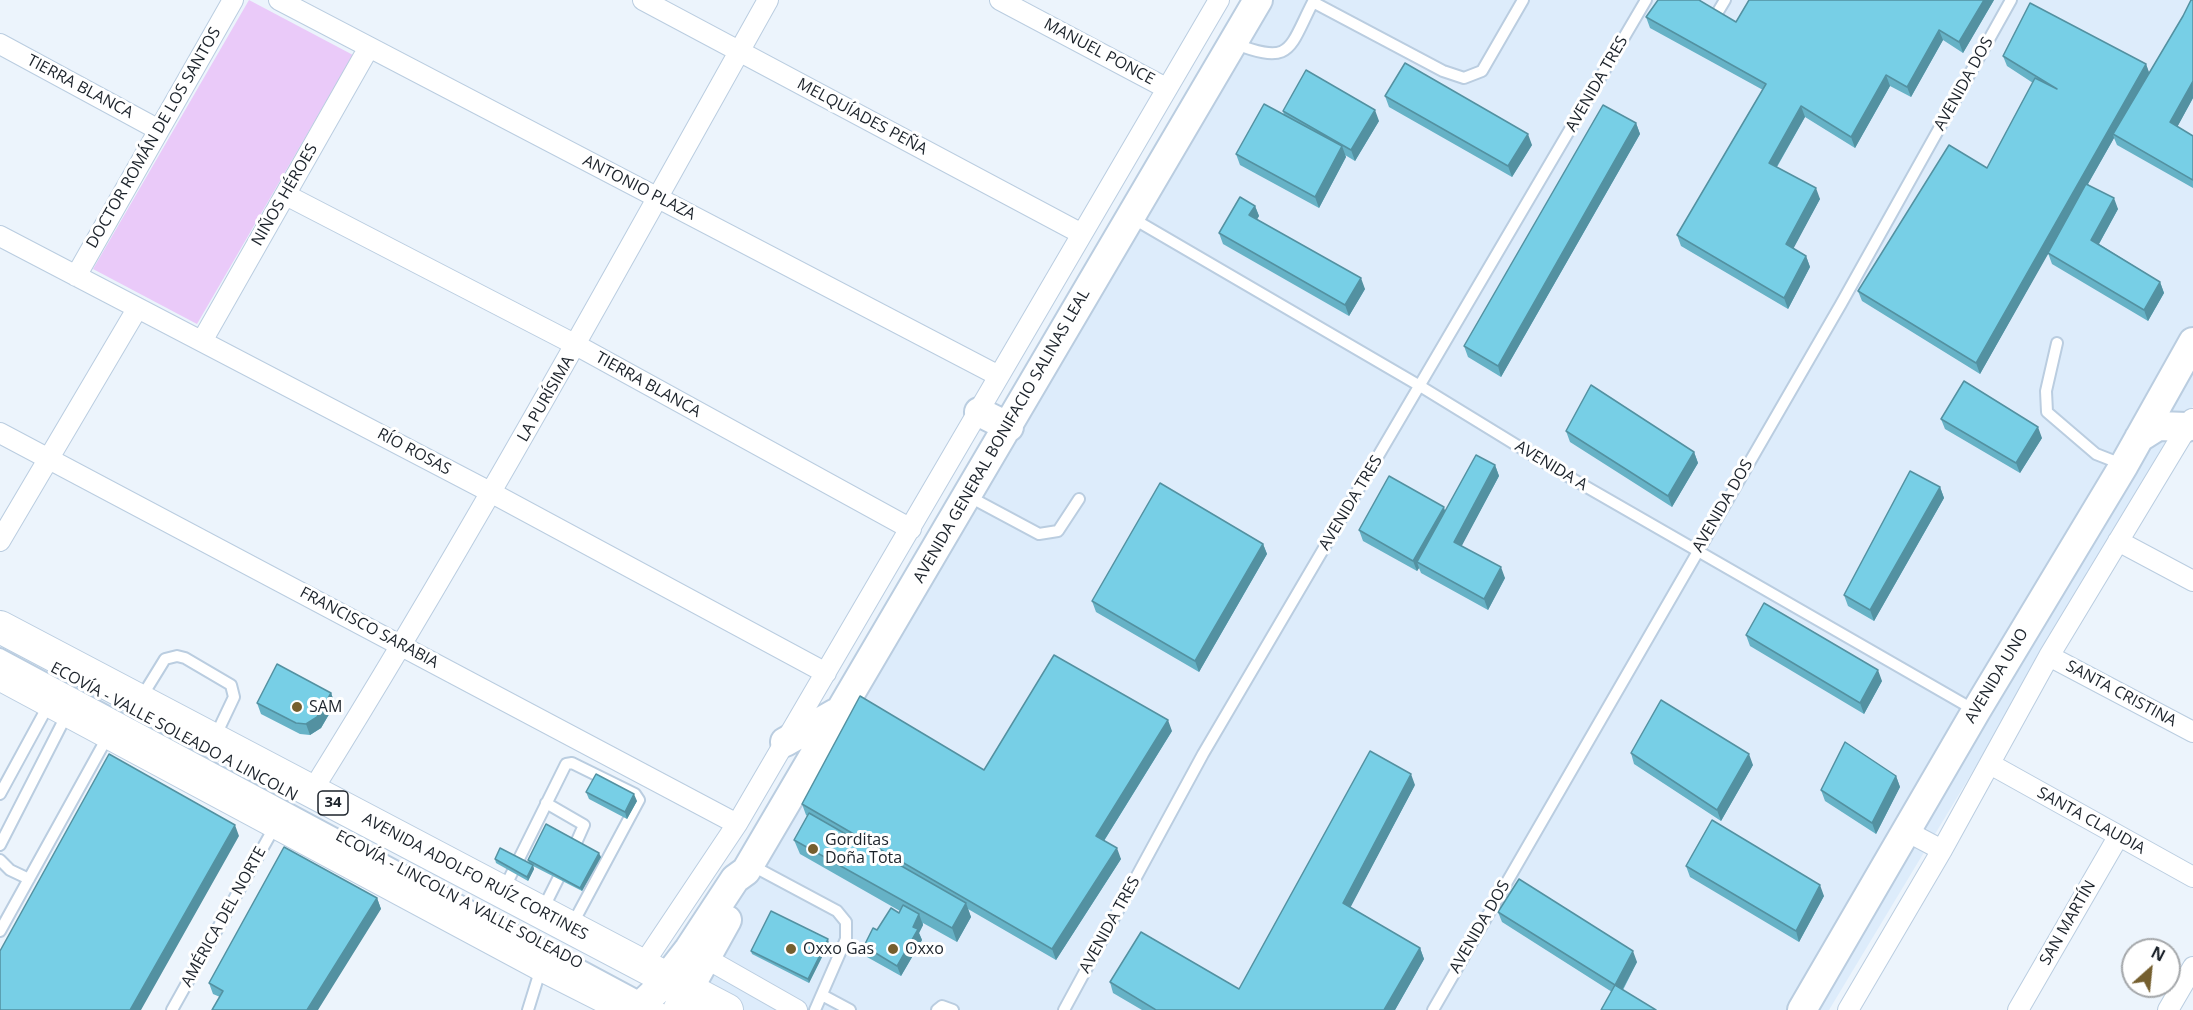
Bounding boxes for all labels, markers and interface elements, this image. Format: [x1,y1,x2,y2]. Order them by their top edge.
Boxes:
street label: MANUEL PONCE [1040,15,1158,89]
street label: DOCTOR ROMÁN DE LOS SANTOS [83,24,225,252]
street label: AVENIDA TRES [1562,33,1632,135]
street label: AVENIDA DOS [1930,34,1998,134]
street label: TIERRA BLANCA [24,51,136,123]
street label: MELQUÍADES PEÑA [794,75,930,159]
street label: NIÑOS HÉROES [248,141,322,249]
street label: ANTONIO PLAZA [579,151,699,225]
street label: AVENIDA GENERAL BONIFACIO SALINAS LEAL [910,286,1094,586]
street label: TIERRA BLANCA [592,348,704,422]
street label: LA PURÍSIMA [514,353,578,445]
street label: RÍO ROSAS [374,425,454,479]
street label: AVENIDA A [1511,437,1591,495]
street label: AVENIDA TRES [1315,452,1387,554]
street label: AVENIDA DOS [1689,456,1757,556]
street label: FRANCISCO SARABIA [296,583,442,673]
street label: AVENIDA UNO [1961,625,2033,727]
street label: SANTA CRISTINA [2062,657,2180,731]
street label: ECOVÍA - VALLE SOLEADO A LINCOLN [47,658,301,806]
place label: SAM [309,697,342,717]
marker: SAM [290,700,304,714]
street label: SANTA CLAUDIA [2034,783,2148,859]
road number: 34 [318,791,348,815]
street label: AVENIDA ADOLFO RUÍZ CORTINES [359,809,591,945]
street label: ECOVÍA - LINCOLN A VALLE SOLEADO [332,826,586,974]
place label: Gorditas Doña Tota [825,830,902,868]
marker: Gorditas Doña Tota [806,842,820,856]
street label: AMÉRICA DEL NORTE [178,844,270,990]
street label: AVENIDA TRES [1076,873,1144,977]
street label: AVENIDA DOS [1446,877,1514,977]
street label: SAN MARTÍN [2036,877,2100,969]
north arrow [2121,938,2181,998]
place label: Oxxo Gas [803,939,874,959]
place label: Oxxo [905,939,944,959]
text: N [2147,941,2169,966]
marker: Oxxo Gas [784,942,798,956]
marker: Oxxo [886,942,900,956]

